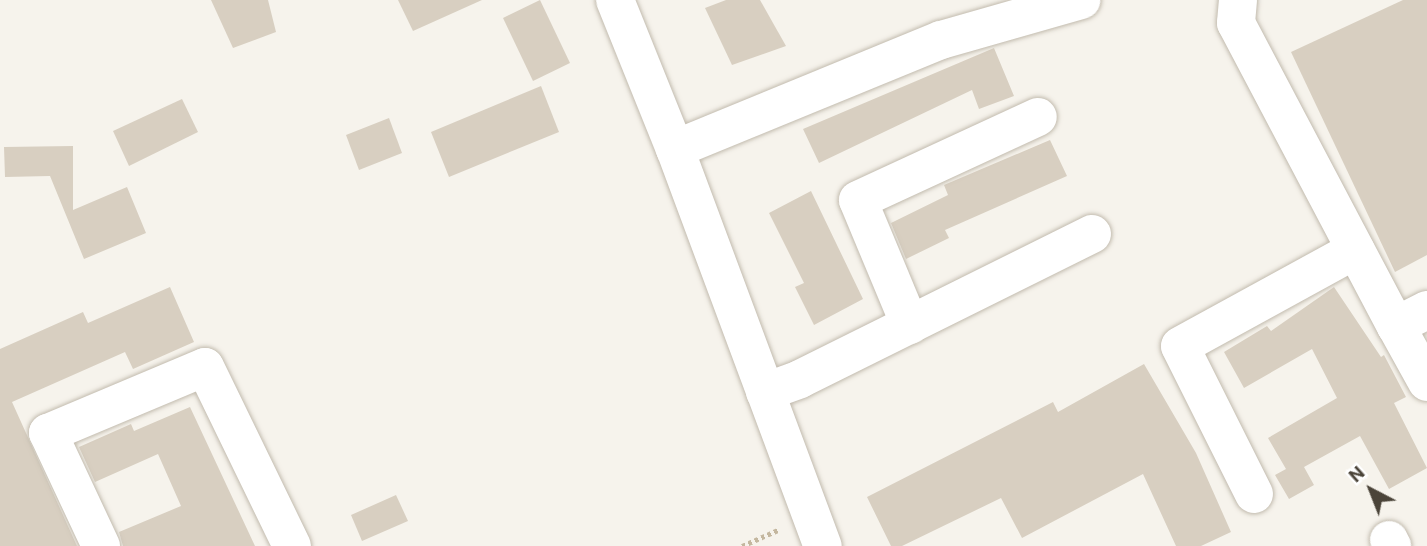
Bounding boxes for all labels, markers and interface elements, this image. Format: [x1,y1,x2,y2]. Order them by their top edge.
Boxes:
north arrow [1336,455,1406,525]
text: N [1344,461,1369,487]

